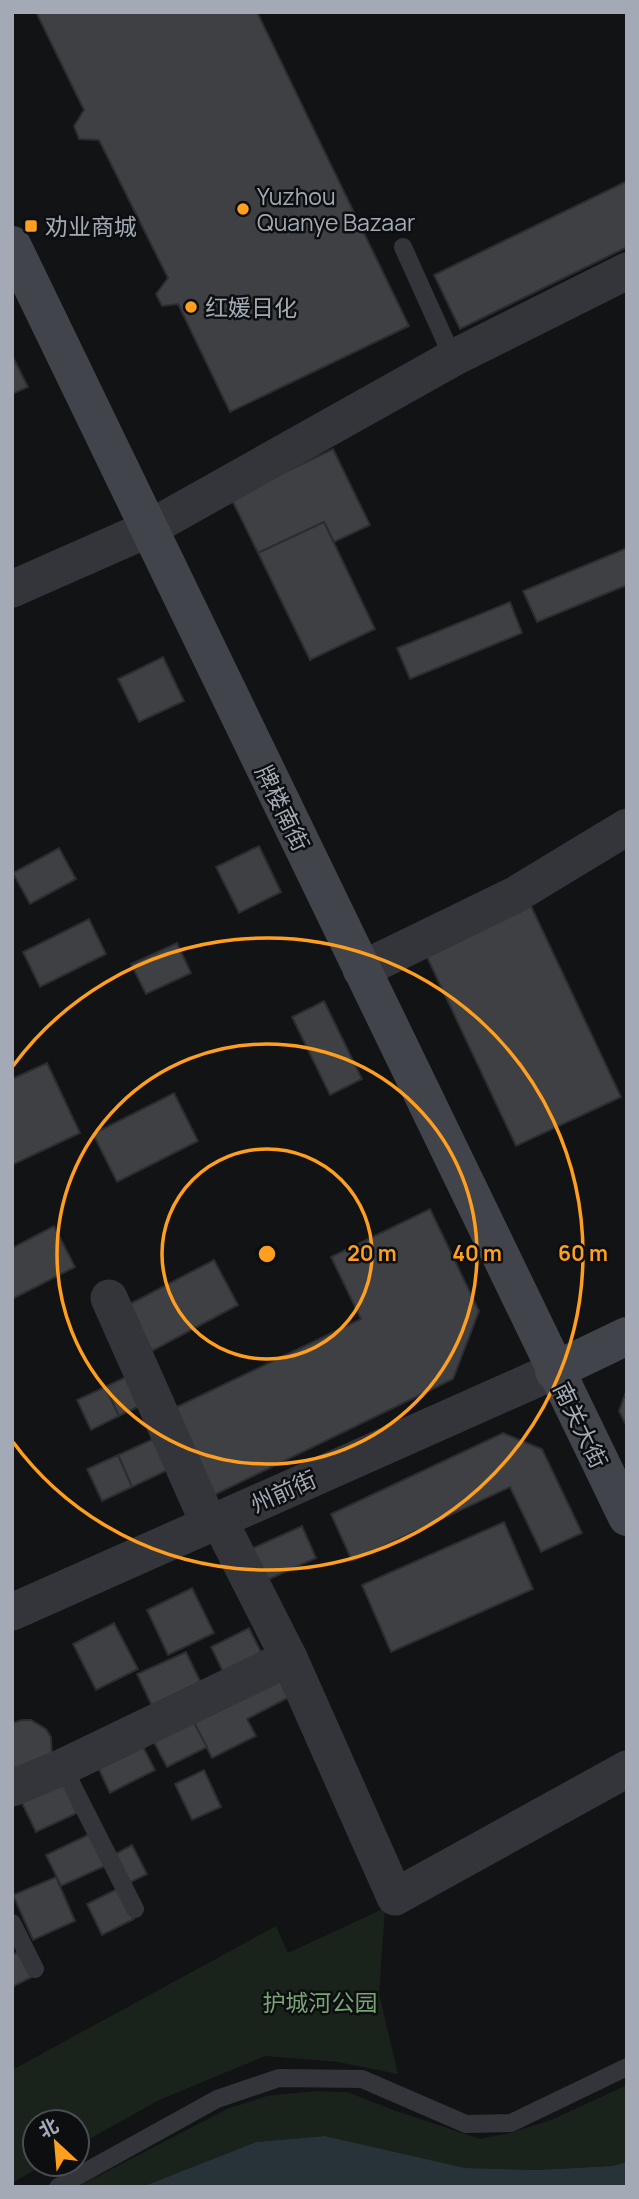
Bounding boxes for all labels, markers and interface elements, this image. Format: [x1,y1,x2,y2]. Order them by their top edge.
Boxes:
place label: Yuzhou Quanye Bazaar [257,180,415,238]
marker: Yuzhou Quanye Bazaar [235,201,251,217]
place label: 劝业商城 [45,210,137,242]
marker: 劝业商城 [23,218,39,234]
place label: 红媛日化 [205,291,297,323]
marker: 红媛日化 [183,299,199,315]
street label: 牌楼南街 [248,760,318,856]
text: 20 m [347,1239,397,1267]
text: 40 m [452,1239,502,1267]
text: 60 m [558,1239,608,1267]
centre of rings [255,1242,279,1266]
street label: 南关大街 [546,1377,616,1473]
street label: 州前街 [245,1462,321,1520]
park label: 护城河公园 [263,1986,378,2018]
north arrow [21,2108,91,2178]
text: 北 [34,2112,63,2144]

